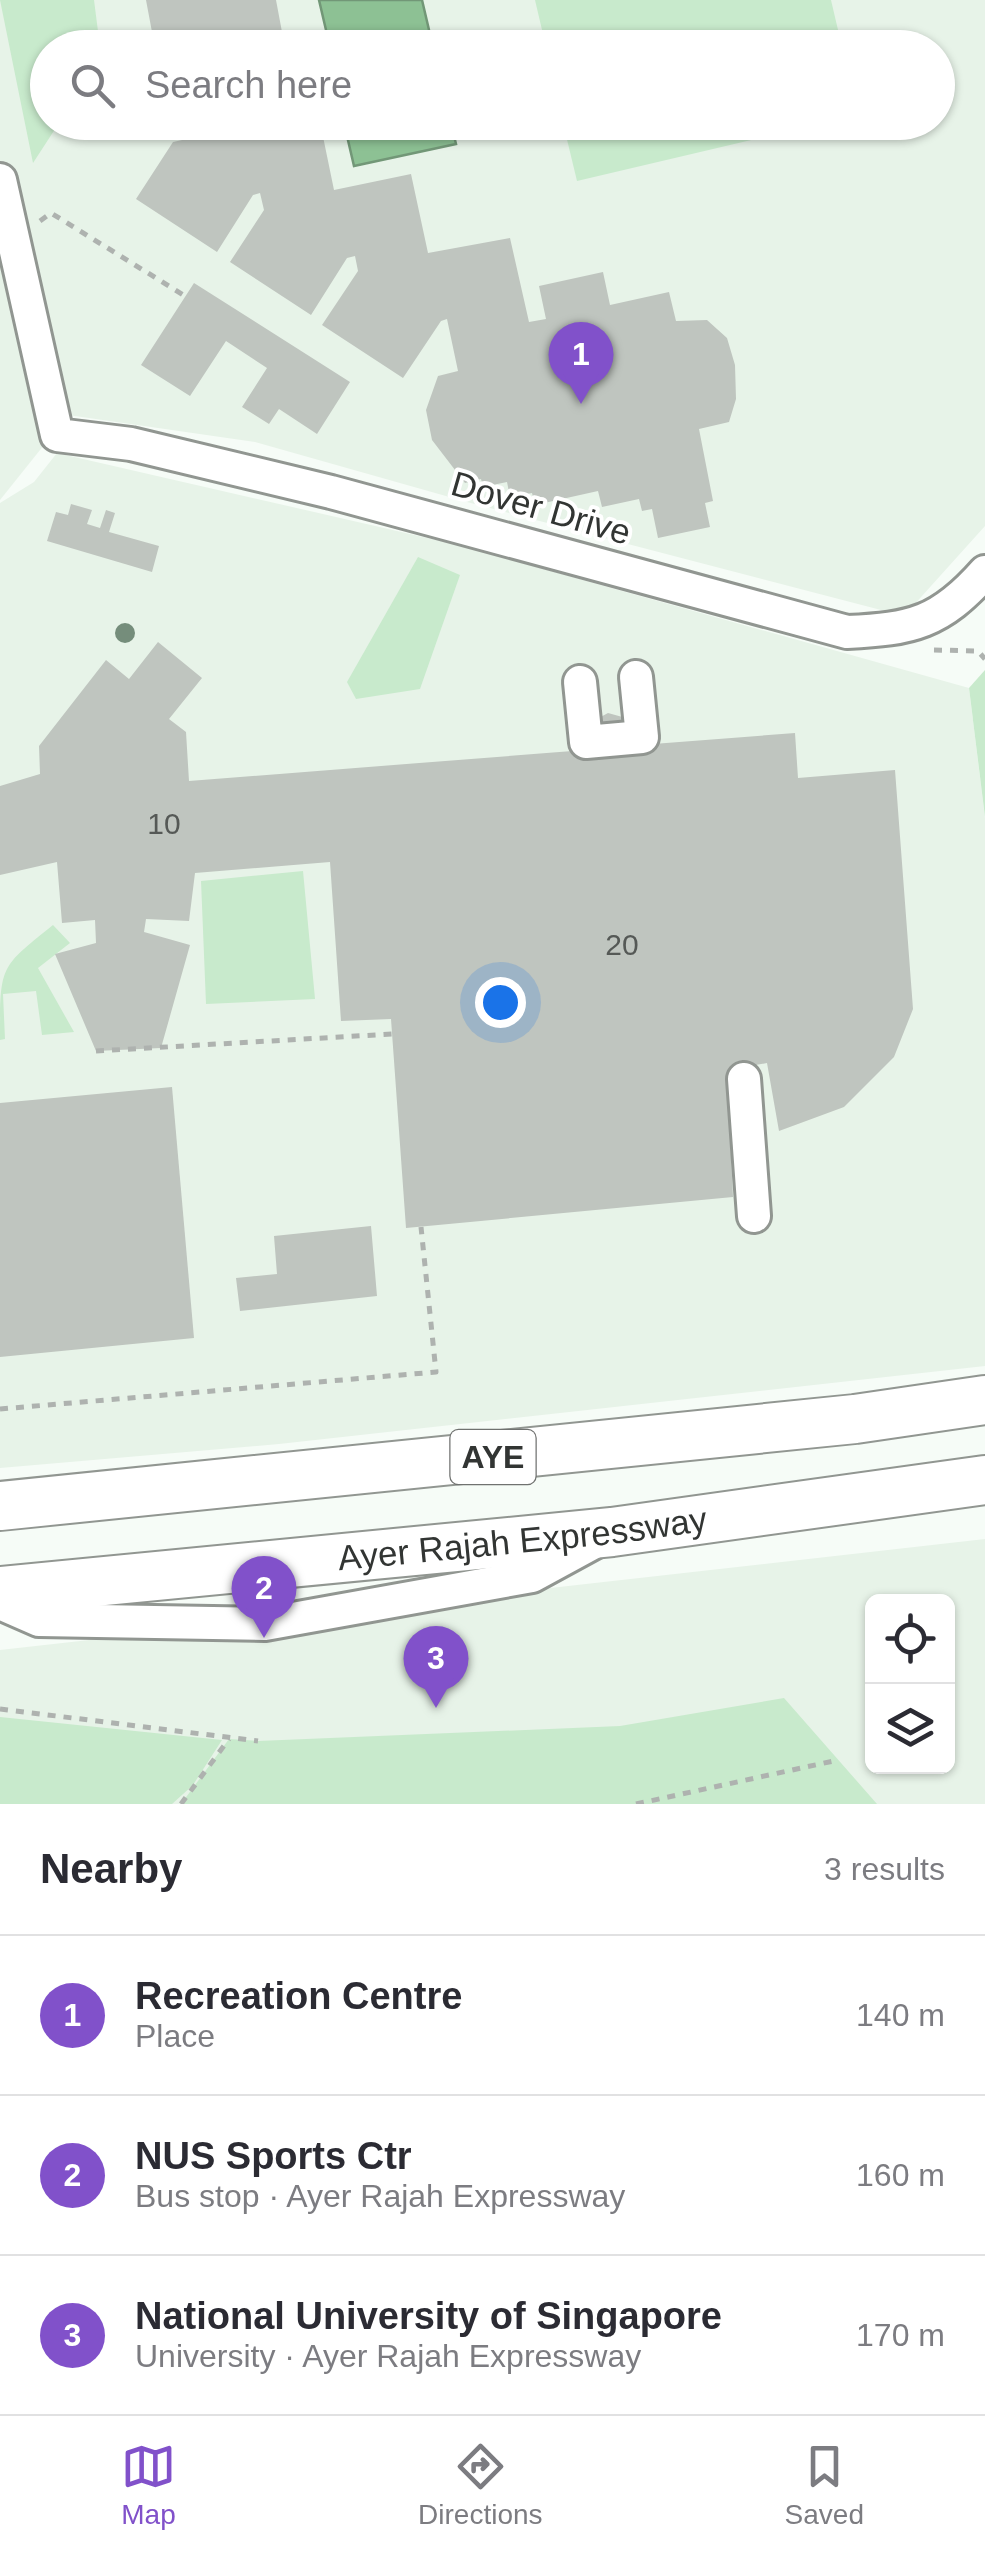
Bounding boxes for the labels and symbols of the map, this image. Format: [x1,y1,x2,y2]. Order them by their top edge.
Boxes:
pin: 1 [548,322,614,404]
street label: Dover Drive [447,463,635,552]
house number: 10 [147,807,181,840]
house number: 20 [605,928,639,961]
your location [475,977,526,1028]
road number: AYE [450,1430,536,1484]
street label: Ayer Rajah Expressway [336,1499,710,1577]
pin: 2 [232,1556,296,1638]
pin: 3 [404,1626,468,1708]

